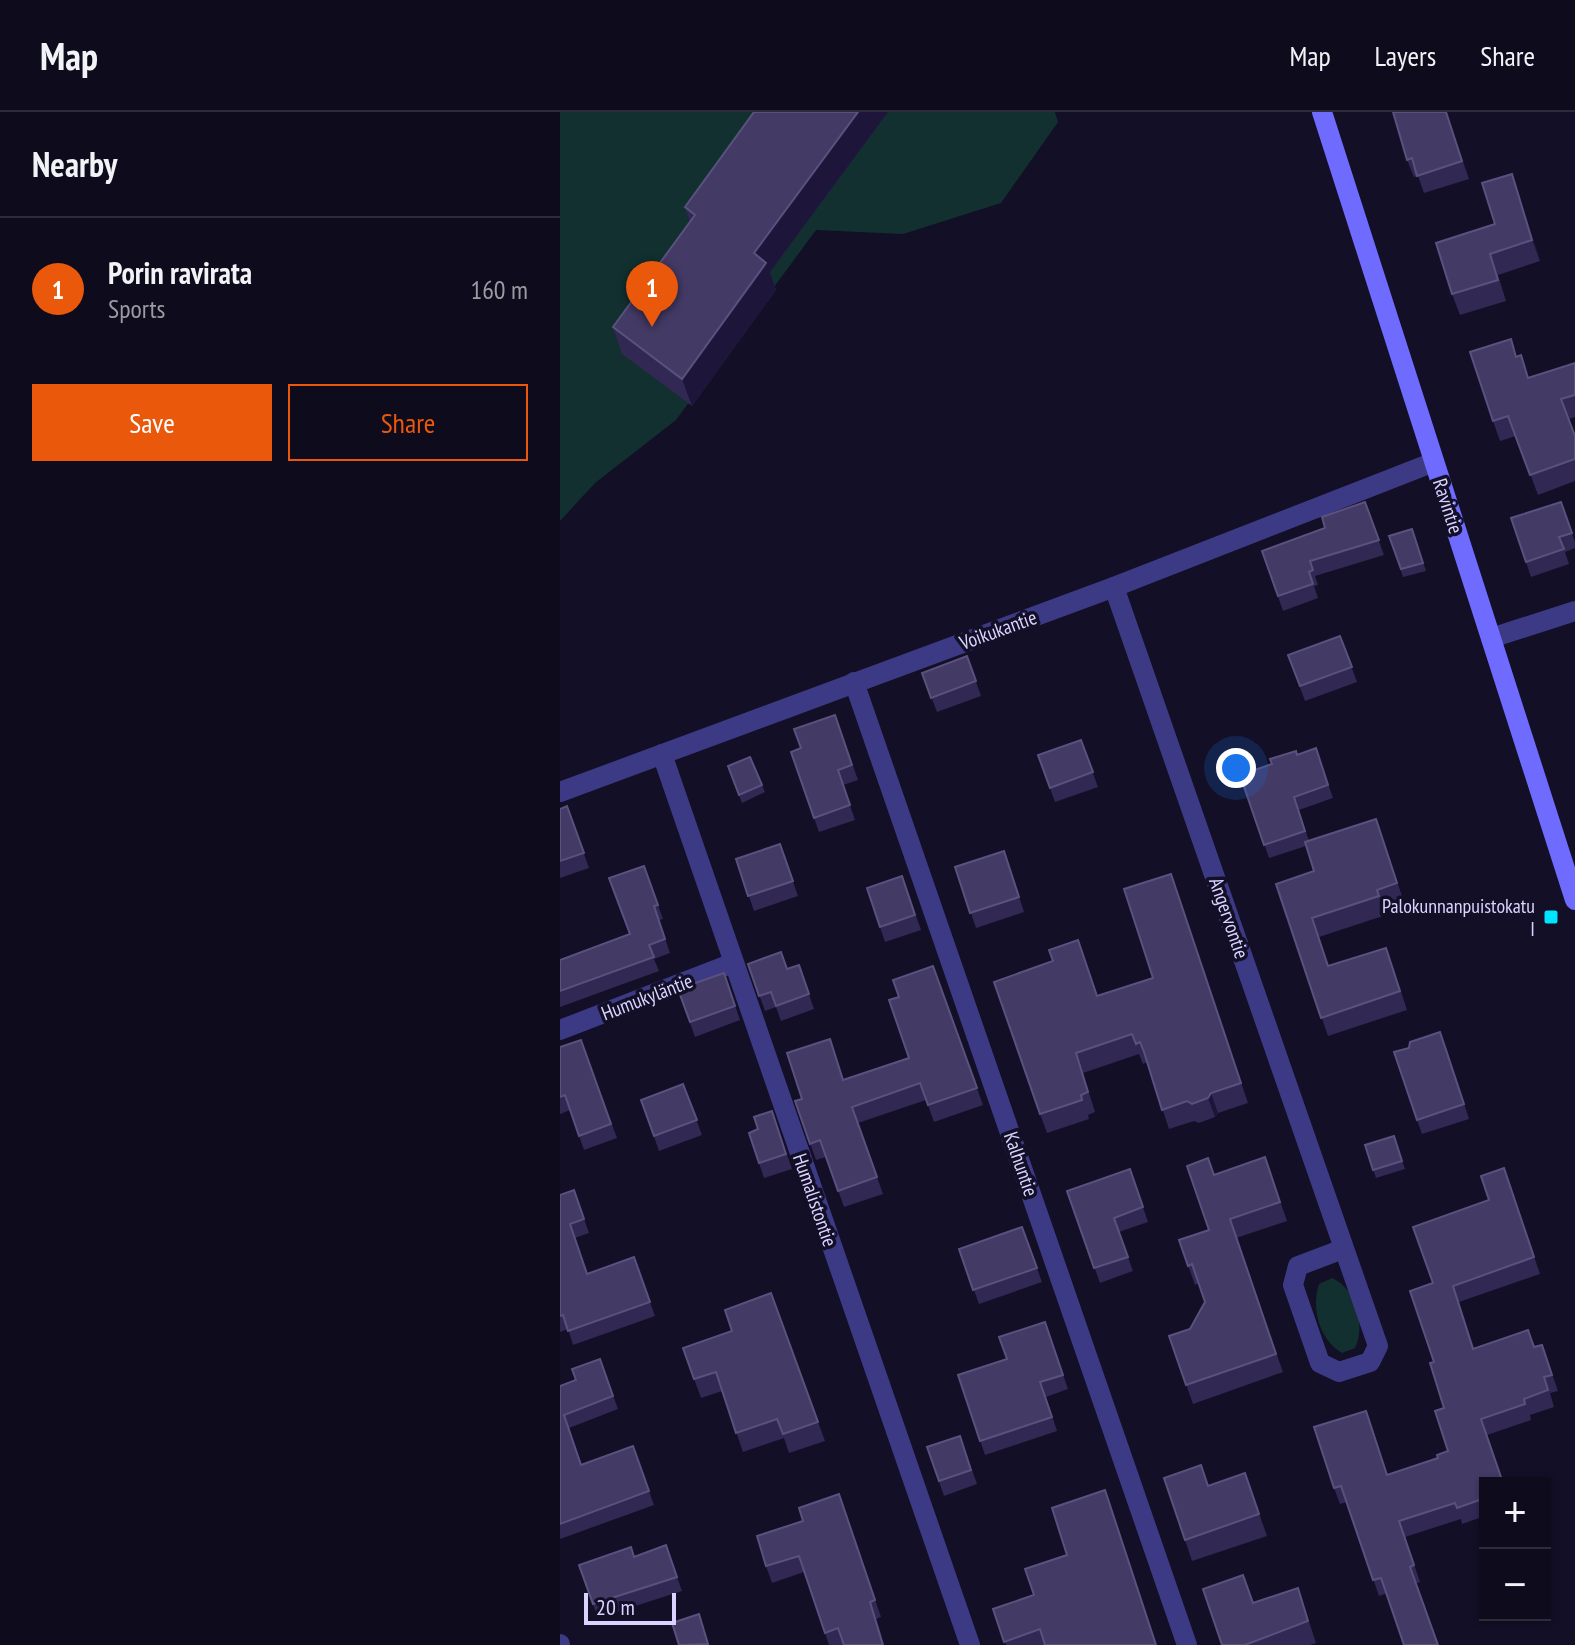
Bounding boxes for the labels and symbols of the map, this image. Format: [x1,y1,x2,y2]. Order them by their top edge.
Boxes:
pin: 1 [626,261,678,327]
street label: Ravintie [1427,475,1469,537]
street label: Voikukantie [955,604,1040,656]
your location [1216,748,1256,788]
street label: Angervontie [1203,874,1255,962]
place label: Palokunnanpuistokatu I [1382,893,1535,942]
marker: Palokunnanpuistokatu I [1542,908,1560,926]
street label: Humukyläntie [598,968,696,1026]
street label: Kalhuntie [998,1128,1044,1200]
street label: Humalistontie [787,1150,843,1250]
scale bar [584,1589,676,1625]

